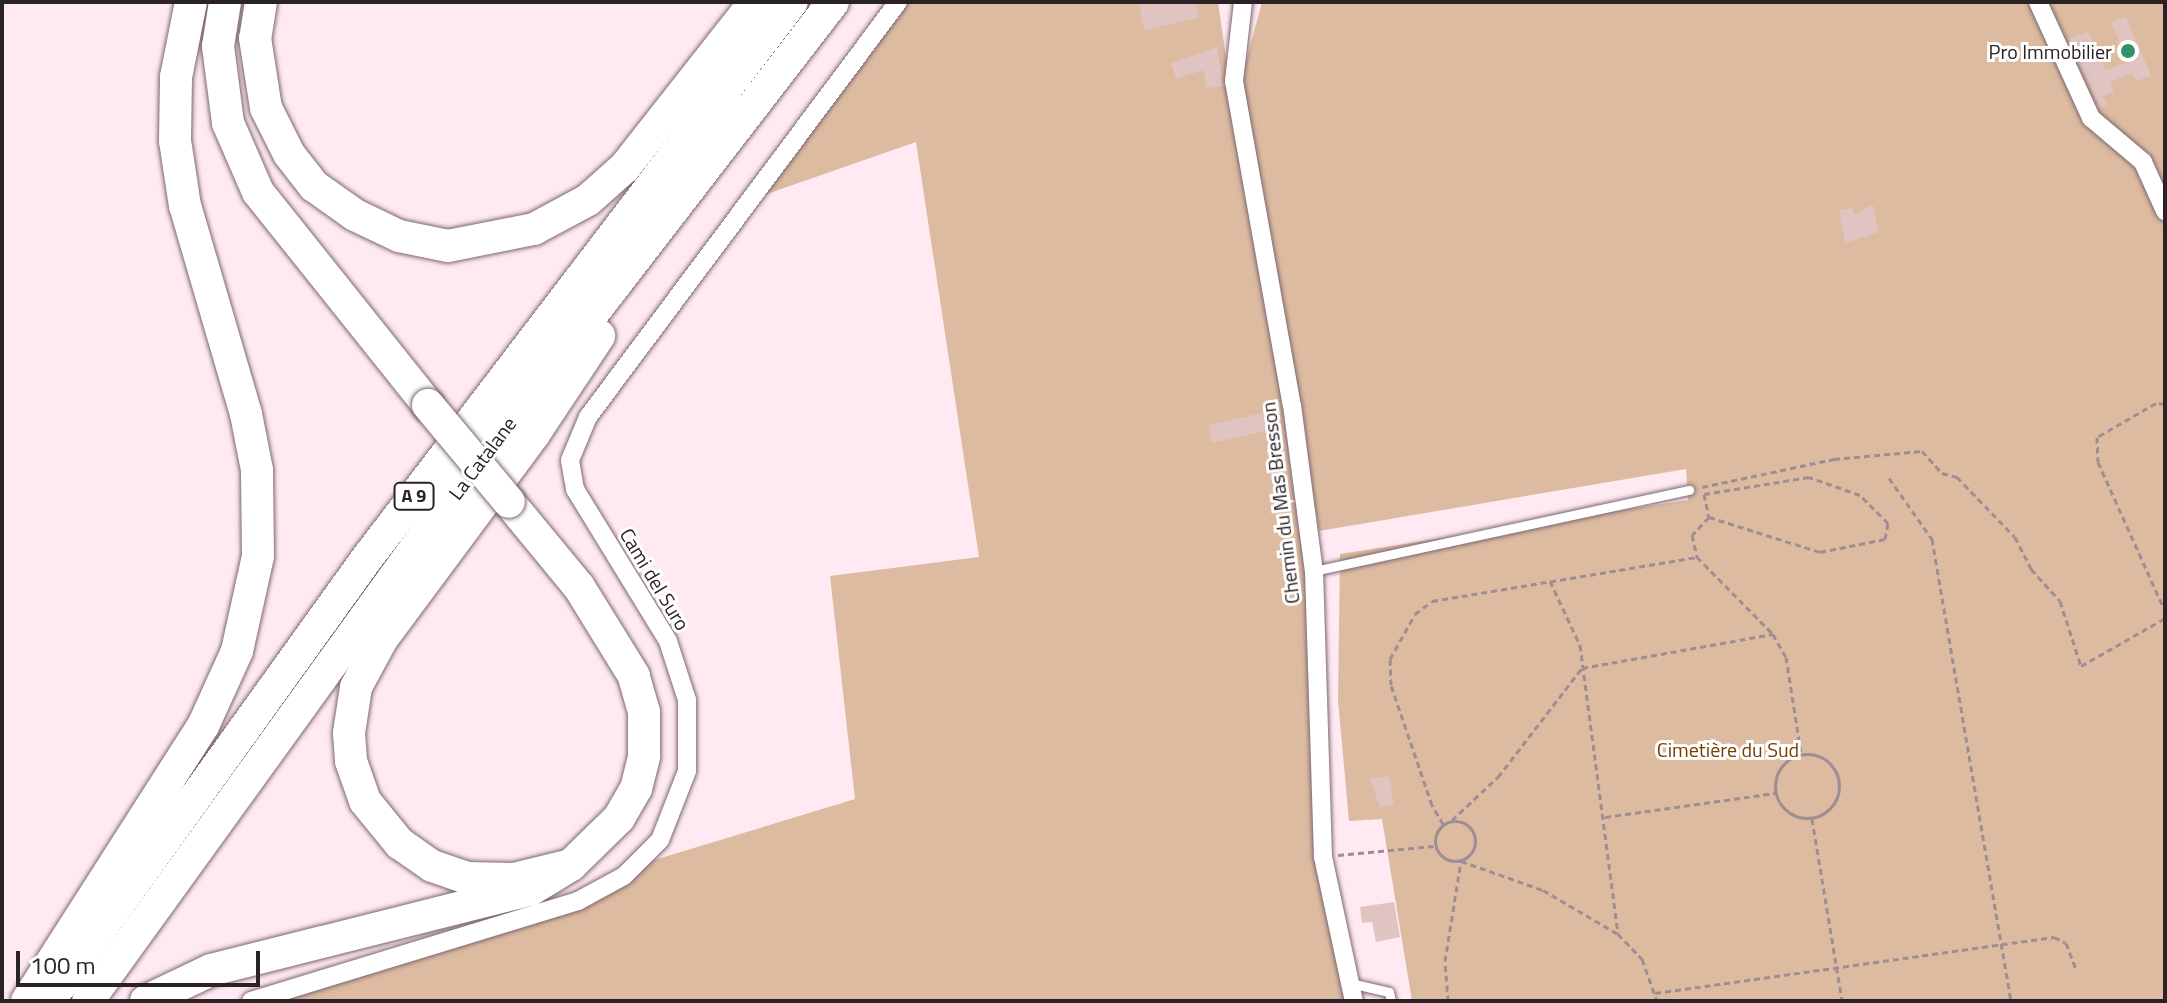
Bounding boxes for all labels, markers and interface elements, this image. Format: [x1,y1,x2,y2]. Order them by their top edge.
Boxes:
place label: Pro Immobilier [1989,39,2112,63]
marker: Pro Immobilier [2119,42,2137,60]
street label: Chemin du Mas Bresson [1256,401,1304,605]
street label: La Catalane [443,412,521,504]
road number: A 9 [392,482,436,510]
street label: Cami del Suro [615,524,695,634]
park label: Cimetière du Sud [1657,737,1799,761]
scale bar [20,935,264,985]
text: 100 m [30,947,96,983]

